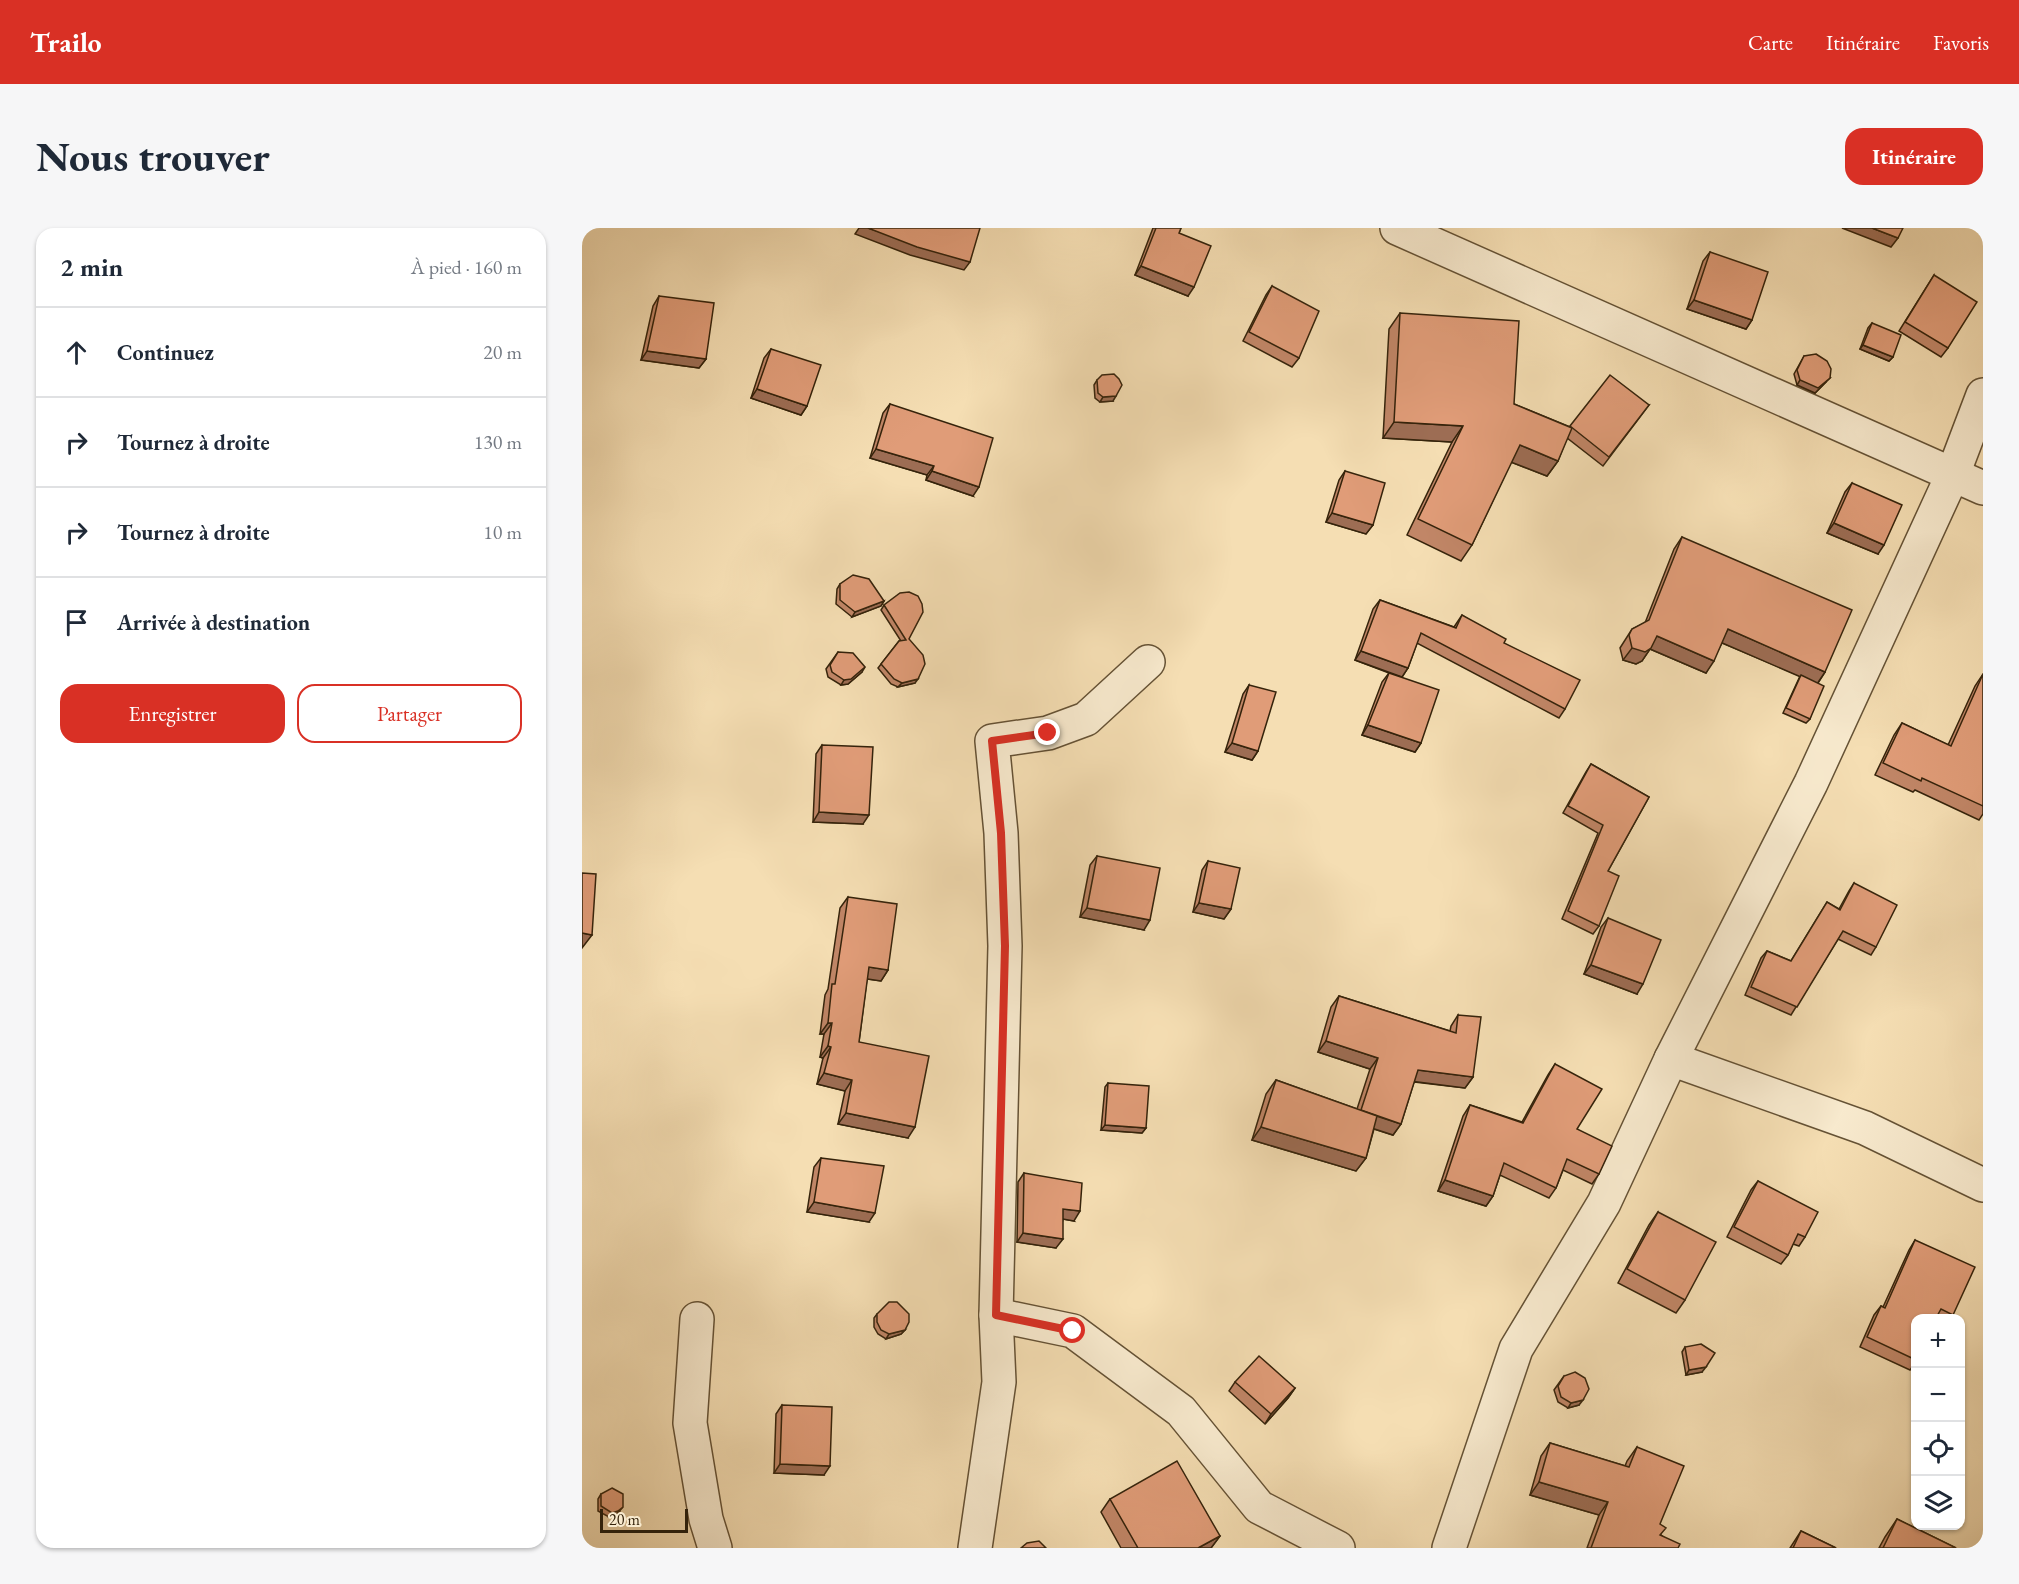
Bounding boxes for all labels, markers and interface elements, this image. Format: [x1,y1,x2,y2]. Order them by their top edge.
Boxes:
text: Trailo [30,24,102,60]
text: Carte [1748,29,1793,56]
text: Itinéraire [1826,29,1900,56]
text: Favoris [1933,29,1989,56]
button: Itinéraire [1845,128,1983,185]
text: Nous trouver [36,129,270,184]
text: 2 min [60,250,123,284]
text: À pied · 160 m [411,254,522,280]
icon: ahead [60,336,93,369]
text: Continuez [117,338,214,367]
text: 20 m [483,339,522,365]
icon: right [60,426,93,459]
text: Tournez à droite [117,428,270,457]
text: 130 m [474,429,522,455]
icon: right [60,516,93,549]
text: Tournez à droite [117,518,270,547]
text: 10 m [483,519,522,545]
icon: arrive [60,606,93,639]
text: Arrivée à destination [117,608,310,637]
button: Enregistrer [60,684,285,743]
button: Partager [297,684,522,743]
route end [1034,719,1060,745]
map controls [1911,1314,1965,1530]
button: + [1911,1314,1965,1368]
route start [1059,1317,1085,1343]
button: − [1911,1368,1965,1422]
button: locate [1911,1422,1965,1476]
button: layers [1911,1476,1965,1530]
scale bar [600,1506,688,1534]
text: 20 m [609,1509,640,1530]

